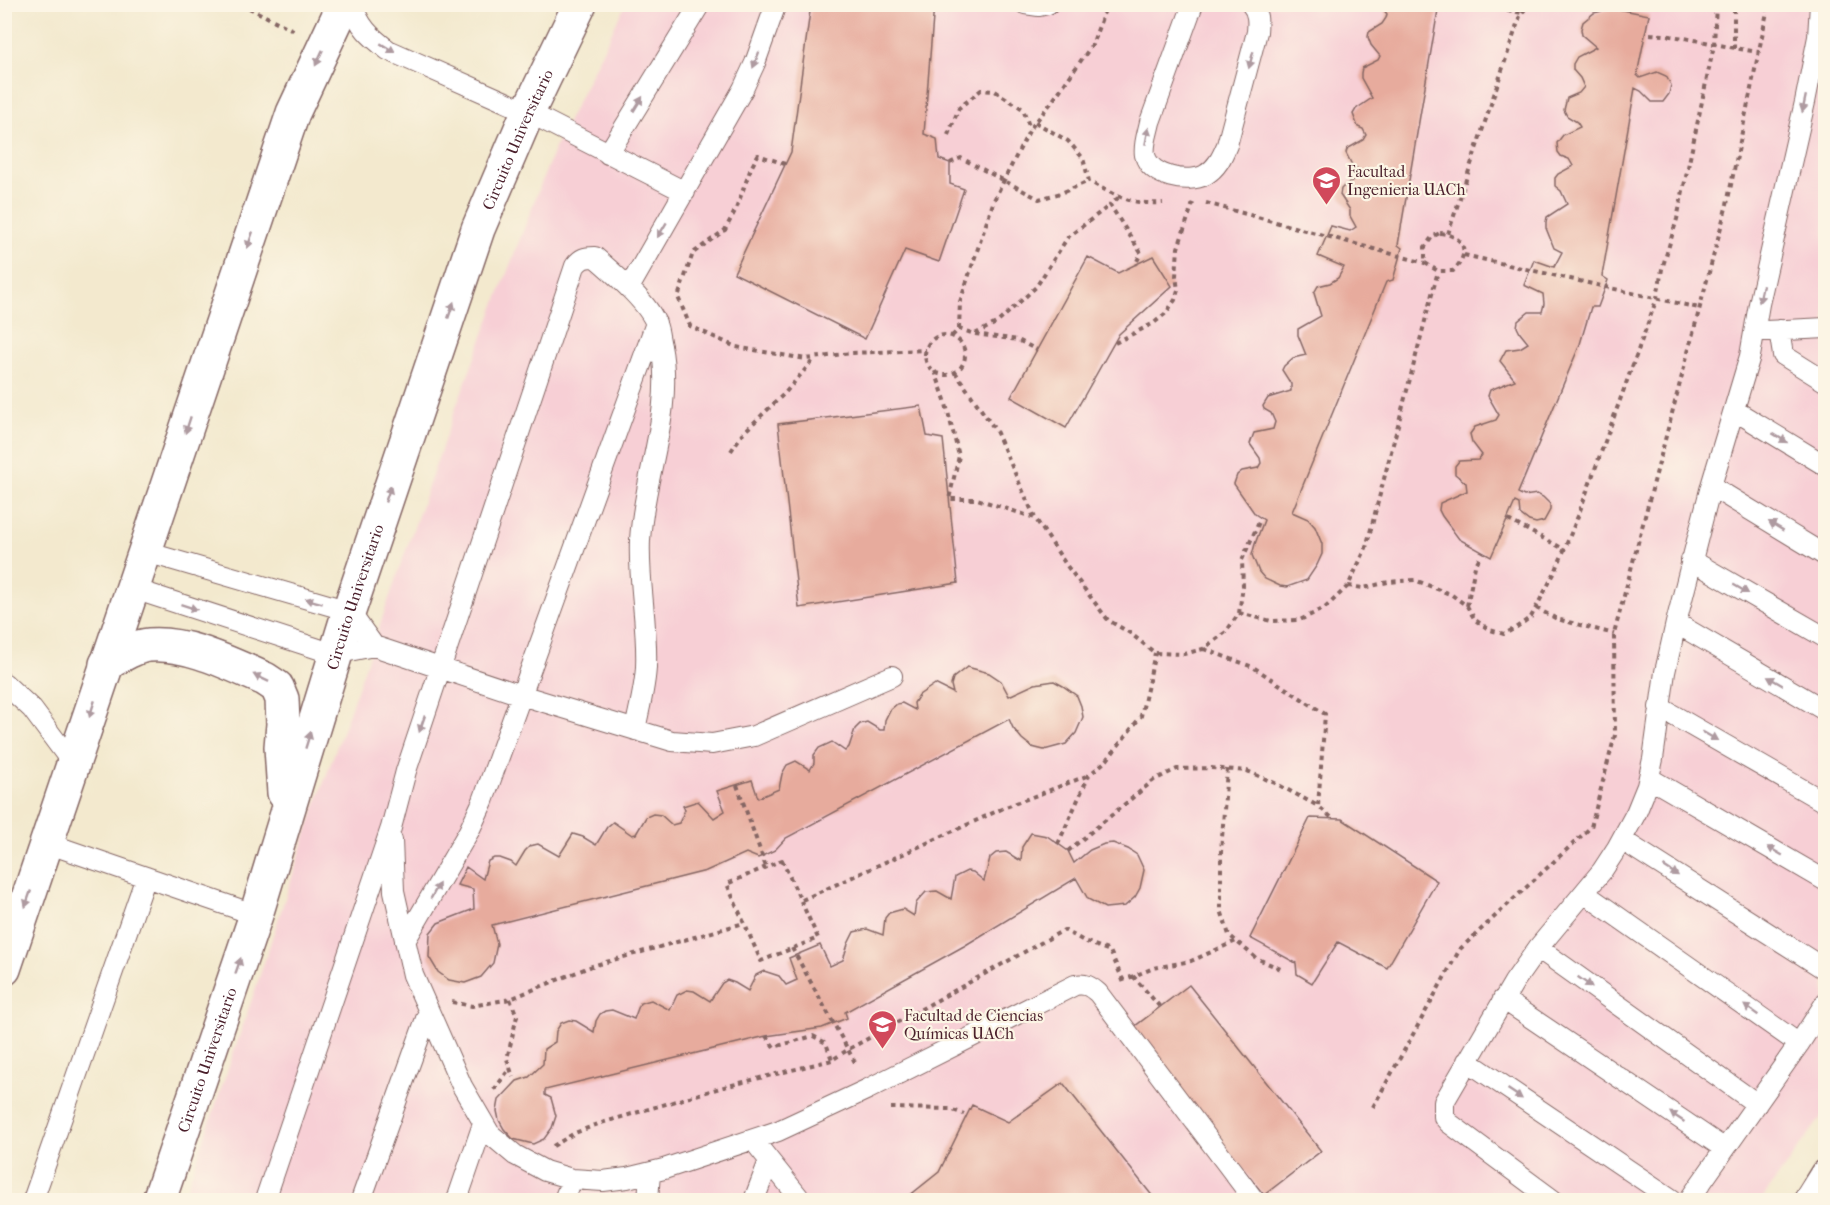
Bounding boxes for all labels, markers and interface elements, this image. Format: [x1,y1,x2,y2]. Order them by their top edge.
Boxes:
one-way arrow [380,43,397,53]
one-way arrow [315,49,324,66]
one-way arrow [751,51,761,69]
one-way arrow [1245,51,1255,69]
street label: Circuito Universitario [478,66,557,213]
one-way arrow [1799,94,1809,113]
one-way arrow [633,96,644,112]
one-way arrow [1143,126,1152,145]
place label: Facultad Ingenieria UACh [1347,162,1465,199]
school or university icon: Facultad Ingenieria UACh [1310,164,1342,206]
one-way arrow [658,222,668,239]
one-way arrow [245,231,254,249]
one-way arrow [1756,285,1766,303]
one-way arrow [446,301,456,319]
one-way arrow [183,416,193,434]
one-way arrow [1772,432,1788,443]
one-way arrow [384,485,393,503]
one-way arrow [1767,520,1784,531]
street label: Circuito Universitario [323,522,388,672]
one-way arrow [1733,584,1749,595]
one-way arrow [305,596,323,605]
one-way arrow [180,603,198,612]
one-way arrow [253,673,270,682]
one-way arrow [1766,676,1783,686]
one-way arrow [86,700,96,718]
one-way arrow [416,715,426,733]
one-way arrow [304,731,313,749]
one-way arrow [1702,731,1718,742]
one-way arrow [1767,846,1783,857]
one-way arrow [1663,866,1680,877]
one-way arrow [430,882,440,899]
one-way arrow [23,890,33,908]
one-way arrow [234,957,244,975]
one-way arrow [1577,976,1593,988]
street label: Circuito Universitario [174,985,241,1135]
one-way arrow [1744,1004,1760,1016]
place label: Facultad de Ciencias Químicas UACh [904,1006,1043,1043]
school or university icon: Facultad de Ciencias Químicas UACh [867,1008,899,1050]
one-way arrow [1507,1088,1523,1099]
one-way arrow [1669,1111,1685,1122]

